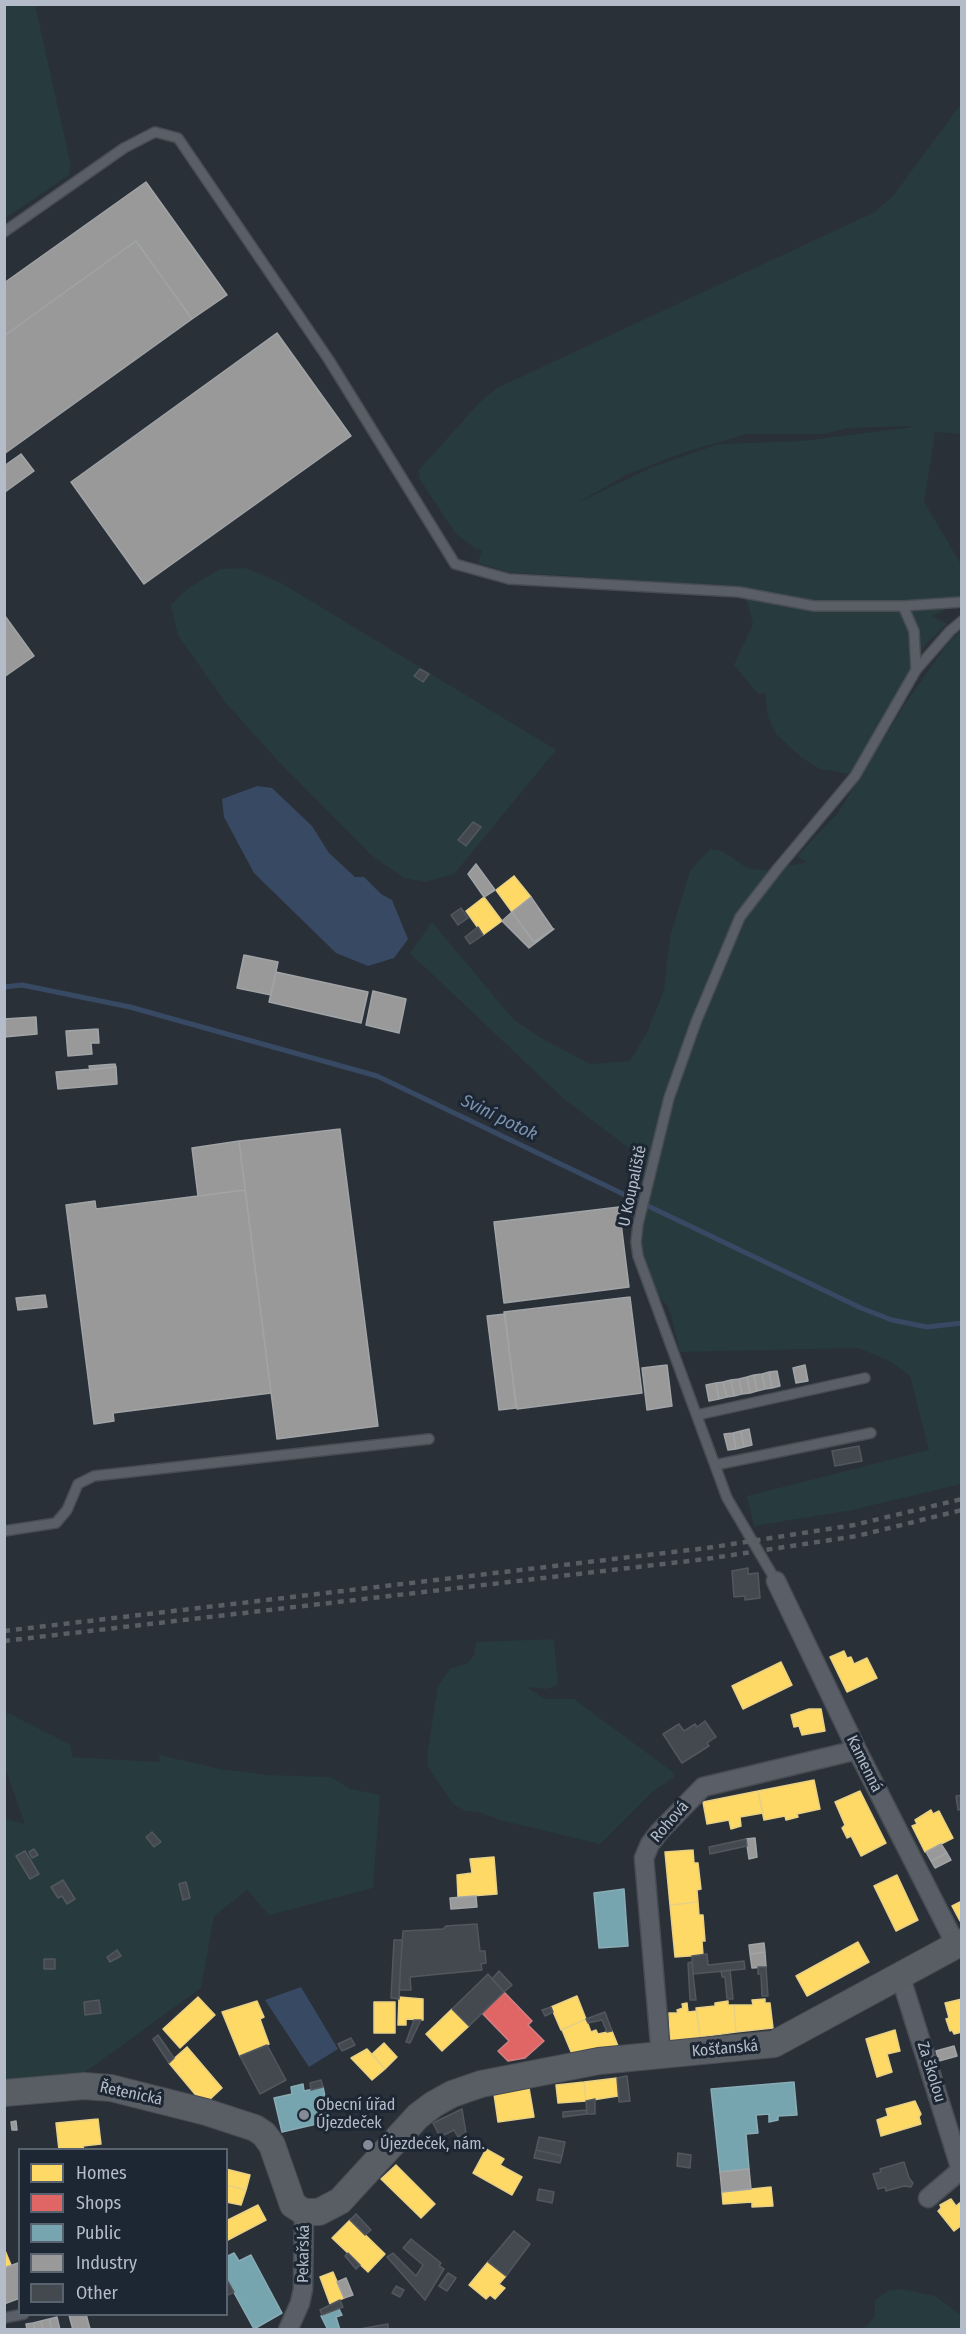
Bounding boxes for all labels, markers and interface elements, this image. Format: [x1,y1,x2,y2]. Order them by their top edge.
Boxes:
water label: Sviní potok [457,1090,541,1146]
street label: U Koupaliště [615,1144,651,1228]
street label: Kamenná [842,1732,886,1796]
street label: Rohová [647,1797,693,1847]
street label: Košťanská [691,2037,759,2061]
street label: Za školou [913,2039,949,2105]
street label: Řetenická [98,2078,164,2110]
place label: Obecní úřad Újezdeček [316,2096,395,2134]
marker: Obecní úřad Újezdeček [297,2108,311,2122]
place label: Újezdeček, nám. [380,2135,485,2155]
marker: Újezdeček, nám. [361,2138,375,2152]
legend [18,2148,228,2316]
text: Homes [76,2162,127,2184]
text: Shops [76,2192,121,2214]
text: Public [76,2222,121,2244]
street label: Pekařská [294,2225,314,2283]
text: Industry [76,2252,137,2274]
text: Other [76,2282,118,2304]

